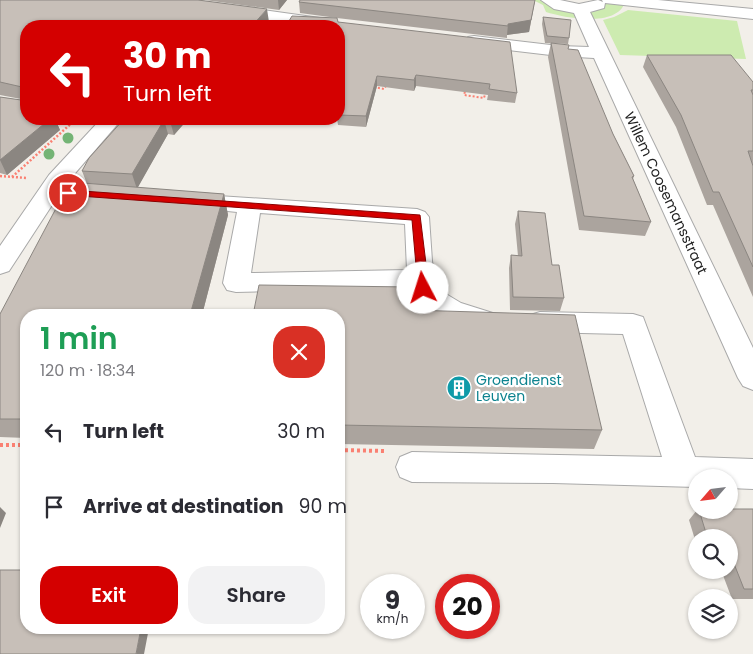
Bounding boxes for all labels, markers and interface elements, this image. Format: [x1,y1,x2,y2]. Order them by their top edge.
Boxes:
text: 30 m [123,31,211,80]
icon: left [40,40,105,105]
text: Turn left [123,78,211,109]
street label: Willem Coosemansstraat [619,108,713,278]
pin [47,172,89,214]
icon: arrive [54,179,82,207]
position arrow [396,261,448,313]
text: 1 min [40,317,118,360]
button: close [273,326,325,378]
text: 120 m · 18:34 [40,359,135,382]
place label: Groendienst Leuven [476,370,562,406]
building icon: Groendienst Leuven [446,375,472,401]
icon: left [40,418,68,446]
text: Turn left [83,418,164,445]
text: 30 m [277,418,325,445]
north arrow [688,469,738,519]
map controls [688,469,738,639]
icon: arrive [40,493,68,521]
text: Arrive at destination [83,493,284,520]
text: 90 m [299,493,347,520]
button: search [688,529,738,579]
button: Exit [40,566,178,624]
button: Share [188,566,325,624]
speed limit sign: 20 [435,574,500,639]
text: 9 [385,583,400,618]
button: layers [688,589,738,639]
text: km/h [377,610,408,627]

